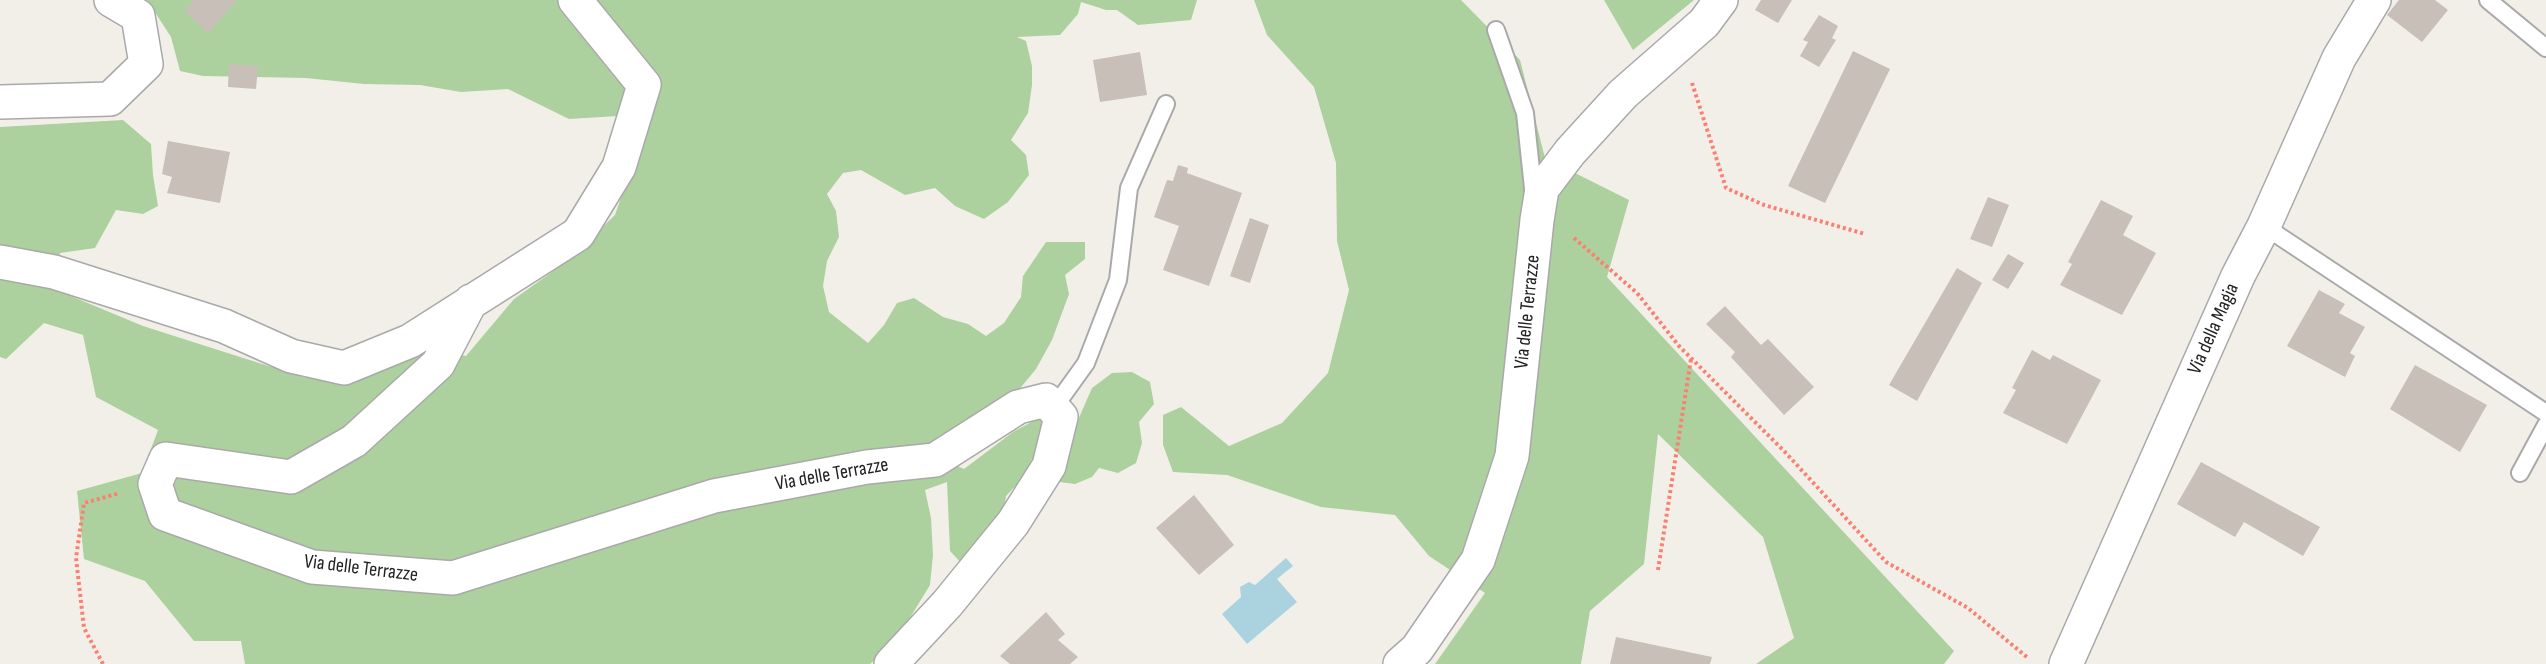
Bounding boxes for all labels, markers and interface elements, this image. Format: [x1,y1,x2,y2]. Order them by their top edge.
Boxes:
street label: Via delle Terrazze [1510,254,1546,370]
street label: Via della Magia [2183,280,2245,378]
street label: Via delle Terrazze [774,453,890,497]
street label: Via delle Terrazze [303,550,419,588]

